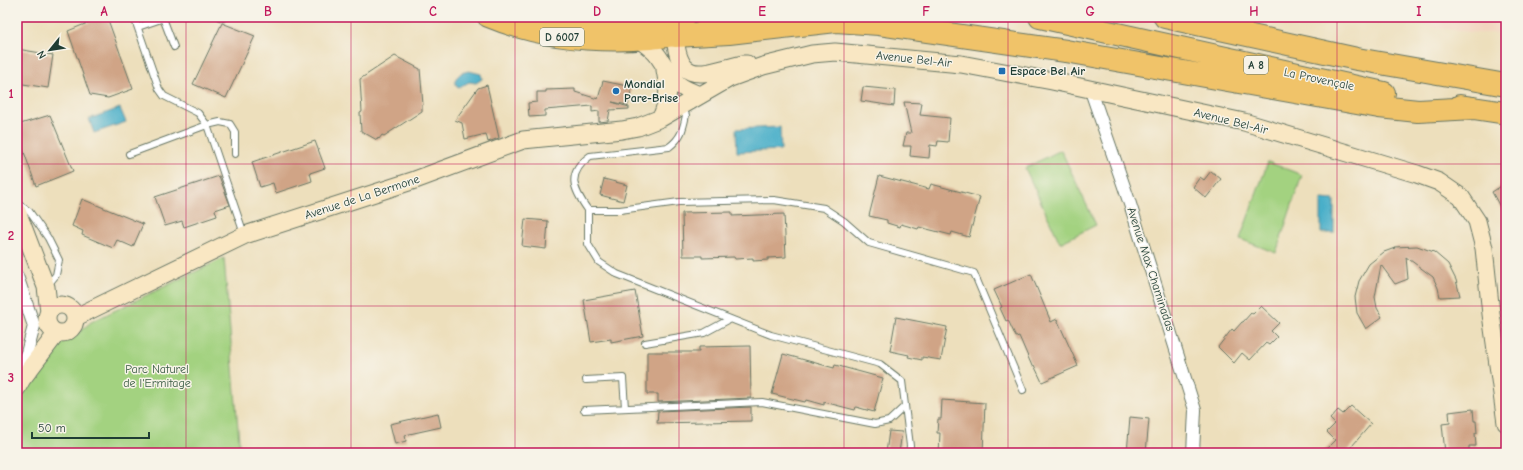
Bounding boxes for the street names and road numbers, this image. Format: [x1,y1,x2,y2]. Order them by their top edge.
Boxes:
road number: D 6007 [540,28,584,46]
street label: Avenue Bel-Air [876,48,953,70]
road number: A 8 [1244,56,1268,74]
street label: La Provençale [1283,65,1355,93]
street label: Avenue Bel-Air [1192,105,1270,137]
street label: Avenue de La Bermone [303,172,421,222]
street label: Avenue Max Chaminadas [1124,205,1178,333]

